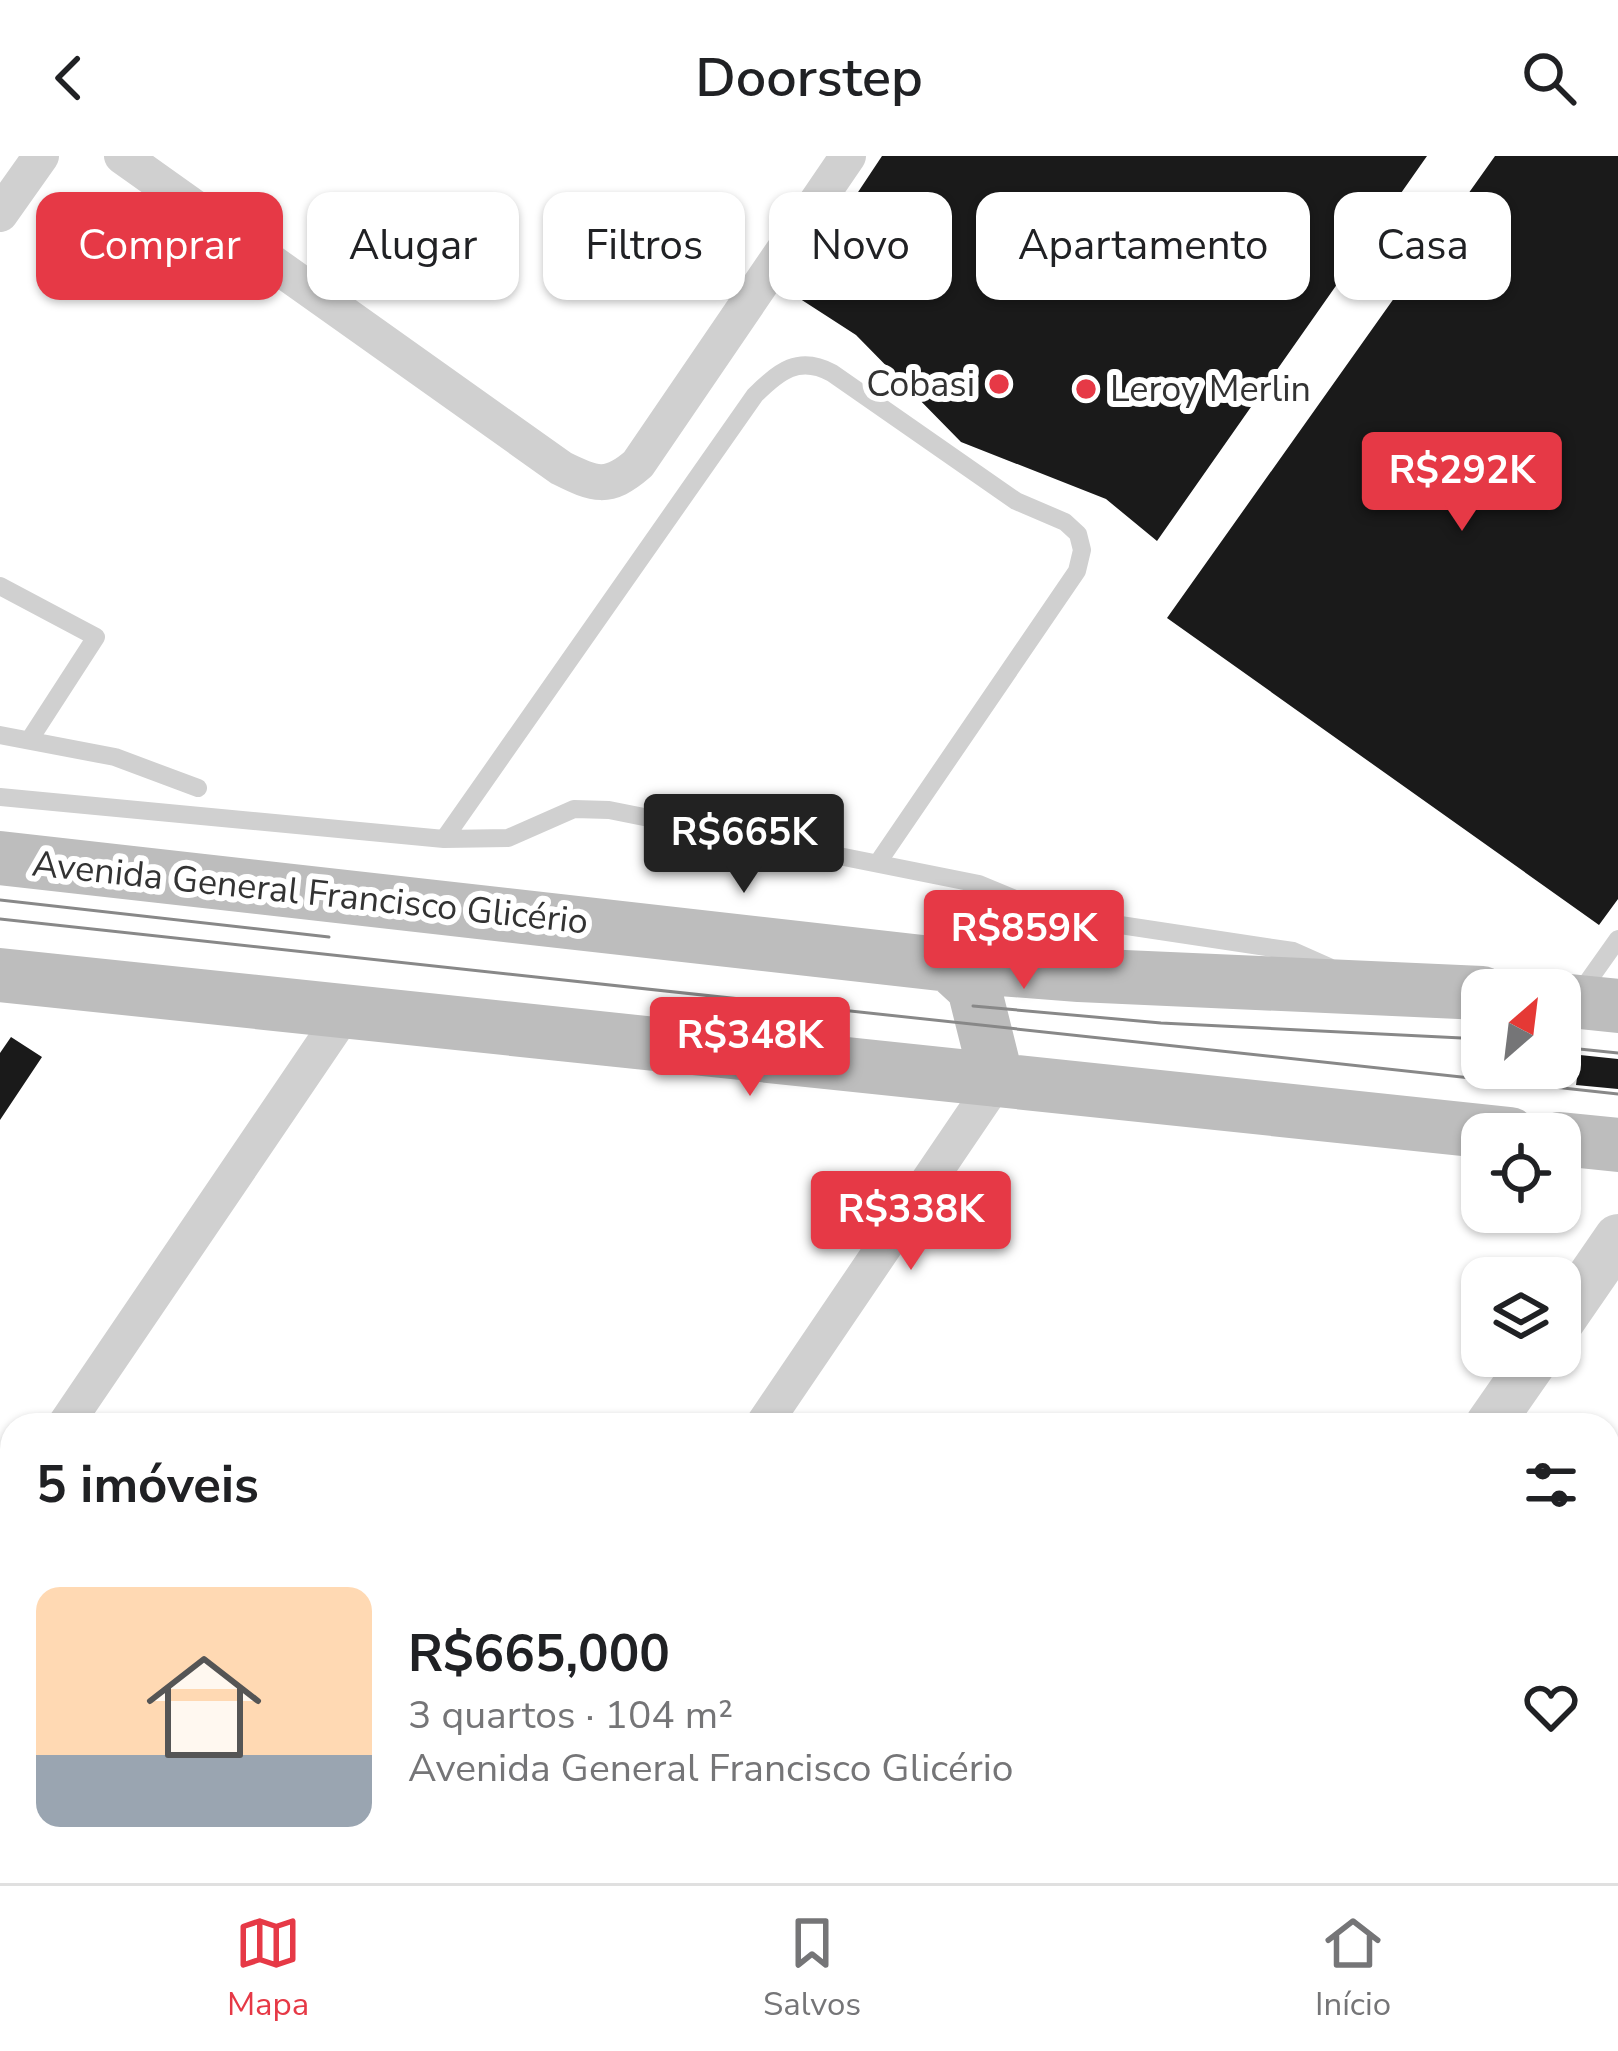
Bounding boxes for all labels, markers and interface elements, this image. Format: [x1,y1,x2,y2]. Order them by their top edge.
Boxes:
text: Doorstep [695,41,923,115]
icon: back [36,45,102,111]
icon: search [1516,45,1582,111]
chip: Comprar [36,192,283,300]
chip: Alugar [307,192,519,300]
chip: Filtros [543,192,745,300]
chip: Novo [769,192,952,300]
chip: Apartamento [976,192,1310,300]
chip: Casa [1334,192,1511,300]
place label: Cobasi [866,360,975,409]
place label: Leroy Merlin [1110,365,1311,414]
marker: Cobasi [986,371,1012,397]
marker: Leroy Merlin [1073,376,1099,402]
pin: R$292K [1364,432,1560,534]
text: R$292K [1389,444,1535,497]
pin: R$665K [646,794,842,896]
text: R$665K [671,806,817,859]
street label: Avenida General Francisco Glicério [30,839,590,947]
pin: R$859K [926,890,1122,992]
text: R$859K [951,902,1097,955]
north arrow [1461,969,1581,1089]
map controls [1461,969,1581,1377]
pin: R$348K [652,997,848,1099]
text: R$348K [677,1009,823,1062]
button: locate [1461,1113,1581,1233]
pin: R$338K [813,1171,1009,1273]
text: R$338K [838,1183,984,1236]
button: layers [1461,1257,1581,1377]
text: 5 imóveis [36,1450,259,1520]
icon: filters [1518,1452,1584,1518]
text: R$665,000 [408,1619,670,1689]
icon: home [132,1635,276,1779]
icon: heart [1518,1674,1584,1740]
text: 3 quartos · 104 m² [408,1689,733,1742]
text: Avenida General Francisco Glicério [408,1742,1013,1795]
tab: Mapa [227,1910,309,2027]
tab: Salvos [763,1910,861,2027]
tab: Início [1315,1910,1391,2027]

